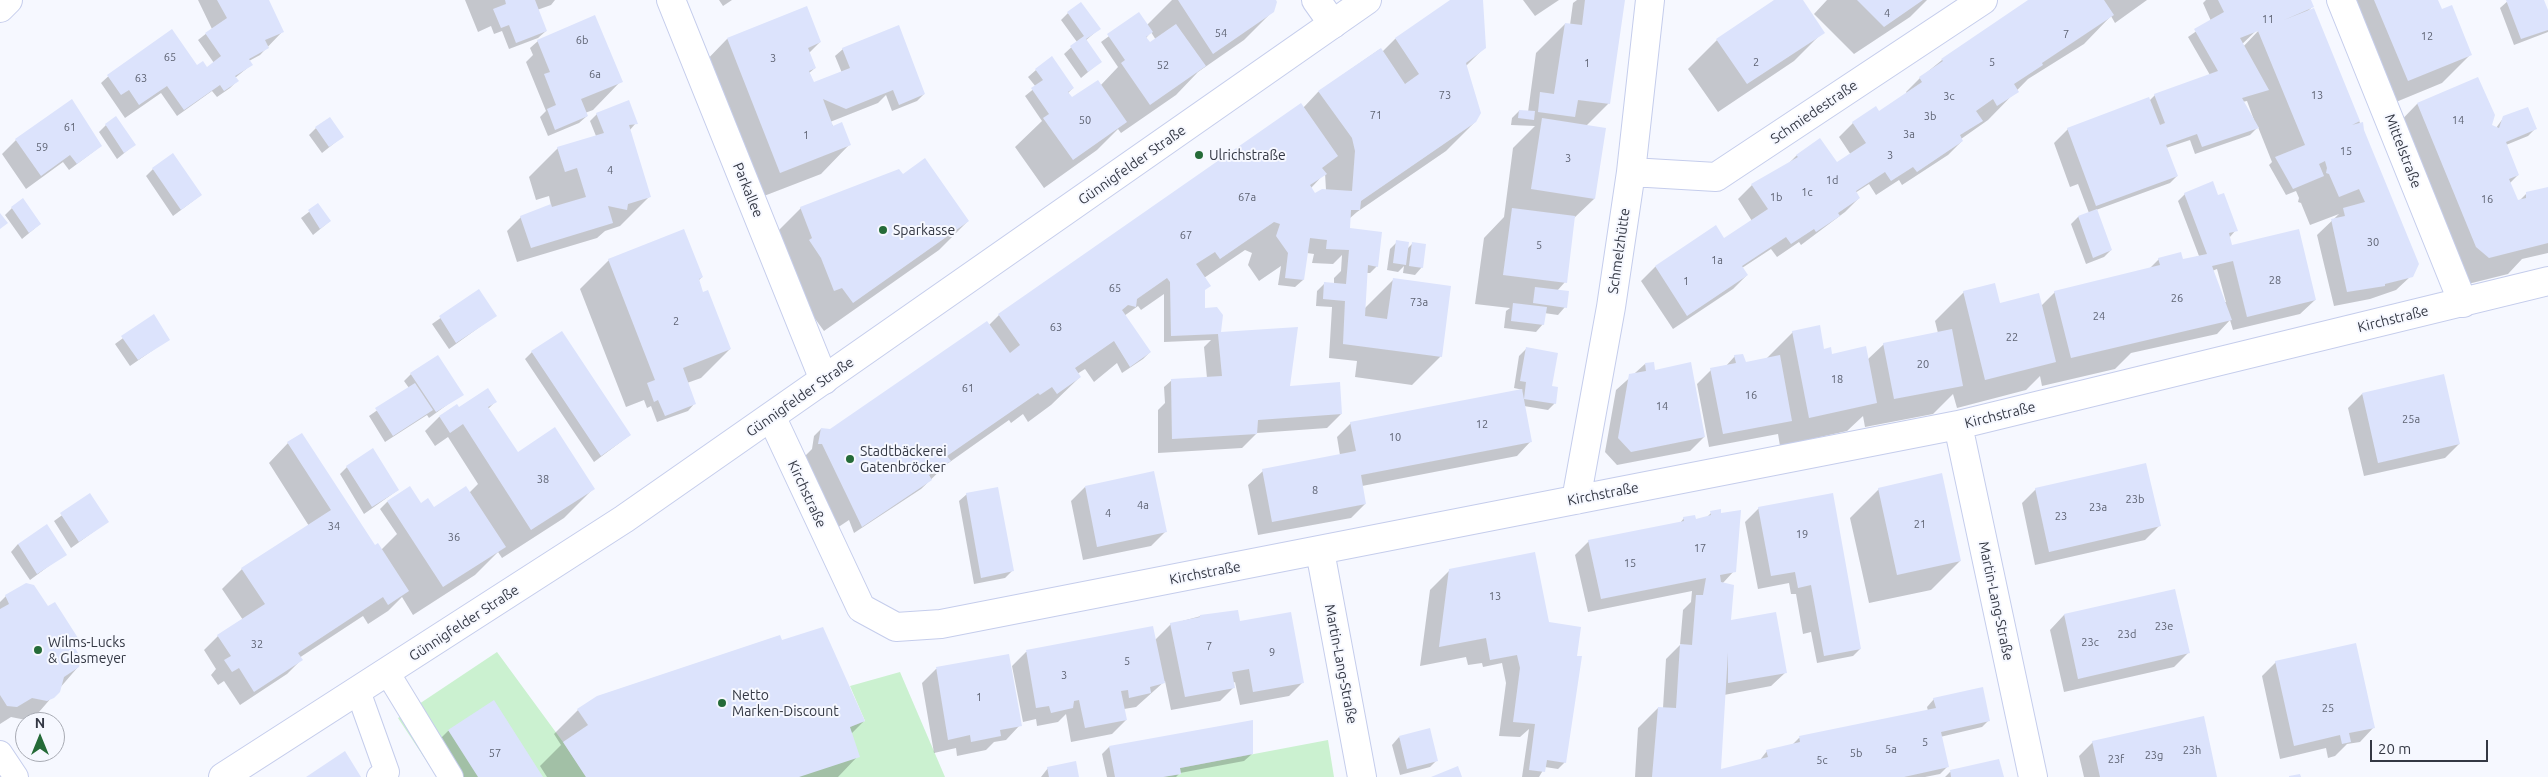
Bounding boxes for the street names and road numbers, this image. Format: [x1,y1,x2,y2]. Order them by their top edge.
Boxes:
street label: Schmiedestraße [1767,77,1861,147]
street label: Mittelstraße [2381,111,2425,191]
street label: Günnigfelder Straße [1075,122,1189,208]
street label: Parkallee [729,160,767,220]
street label: Schmelzhütte [1605,207,1633,295]
street label: Kirchstraße [2356,302,2430,336]
street label: Günnigfelder Straße [743,354,857,440]
street label: Kirchstraße [1963,398,2037,432]
street label: Kirchstraße [784,458,830,530]
street label: Kirchstraße [1566,479,1640,509]
street label: Martin-Lang-Straße [1975,540,2017,662]
street label: Kirchstraße [1168,558,1242,588]
street label: Günnigfelder Straße [406,581,522,665]
street label: Martin-Lang-Straße [1321,603,1361,725]

